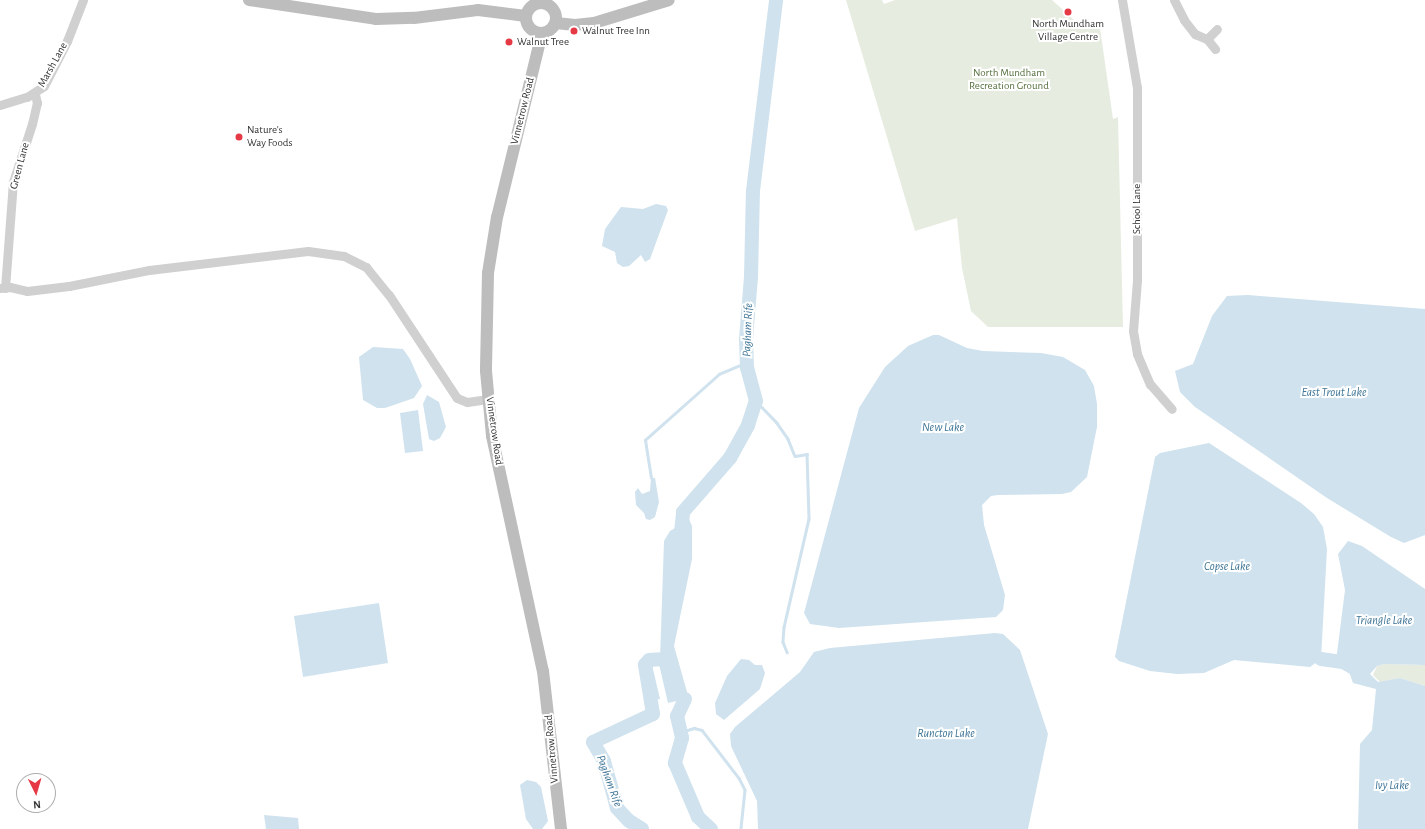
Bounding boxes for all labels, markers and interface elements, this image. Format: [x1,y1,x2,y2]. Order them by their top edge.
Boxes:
marker: North Mundham Village Centre [1063,7,1073,17]
place label: North Mundham Village Centre [1032,18,1104,44]
place label: Walnut Tree Inn [582,24,650,38]
marker: Walnut Tree Inn [569,26,579,36]
place label: Walnut Tree [517,35,569,49]
marker: Walnut Tree [504,37,514,47]
street label: Marsh Lane [35,40,71,90]
park label: North Mundham Recreation Ground [969,67,1049,93]
street label: Vinnetrow Road [508,76,538,146]
place label: Nature’s Way Foods [247,124,293,150]
marker: Nature’s Way Foods [234,132,244,142]
street label: Green Lane [7,141,33,191]
street label: School Lane [1130,184,1144,234]
water label: Pagham Rife [740,303,756,357]
water label: East Trout Lake [1302,386,1366,400]
street label: Vinnetrow Road [483,396,505,466]
water label: New Lake [922,421,964,435]
water label: Copse Lake [1204,560,1250,574]
water label: Triangle Lake [1356,614,1412,628]
street label: Vinnetrow Road [542,714,562,784]
water label: Runcton Lake [917,727,975,741]
water label: Pagham Rife [593,753,625,809]
north arrow [16,773,56,813]
water label: Ivy Lake [1375,779,1409,793]
text: N [33,799,41,810]

